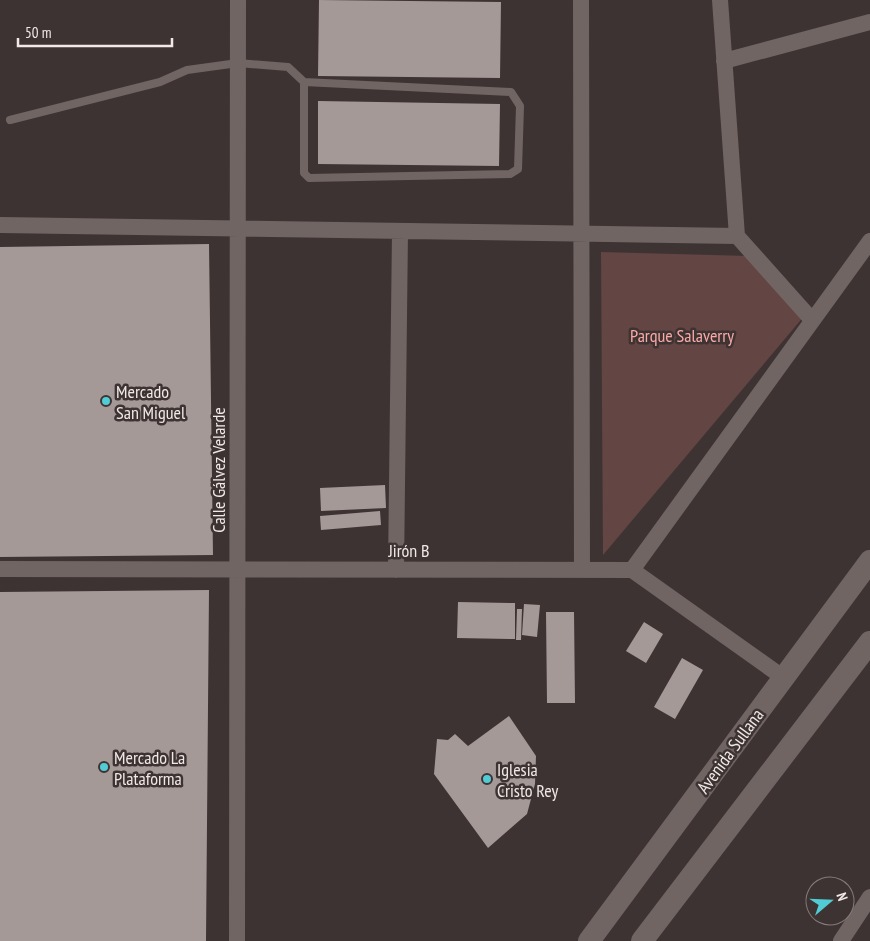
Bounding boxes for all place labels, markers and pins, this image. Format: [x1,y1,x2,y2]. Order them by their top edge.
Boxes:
place label: Mercado San Miguel [116,380,186,424]
marker: Mercado San Miguel [100,395,112,407]
place label: Mercado La Plataforma [114,746,185,790]
place label: Iglesia Cristo Rey [497,758,558,802]
marker: Mercado La Plataforma [98,761,110,773]
marker: Iglesia Cristo Rey [481,773,493,785]

